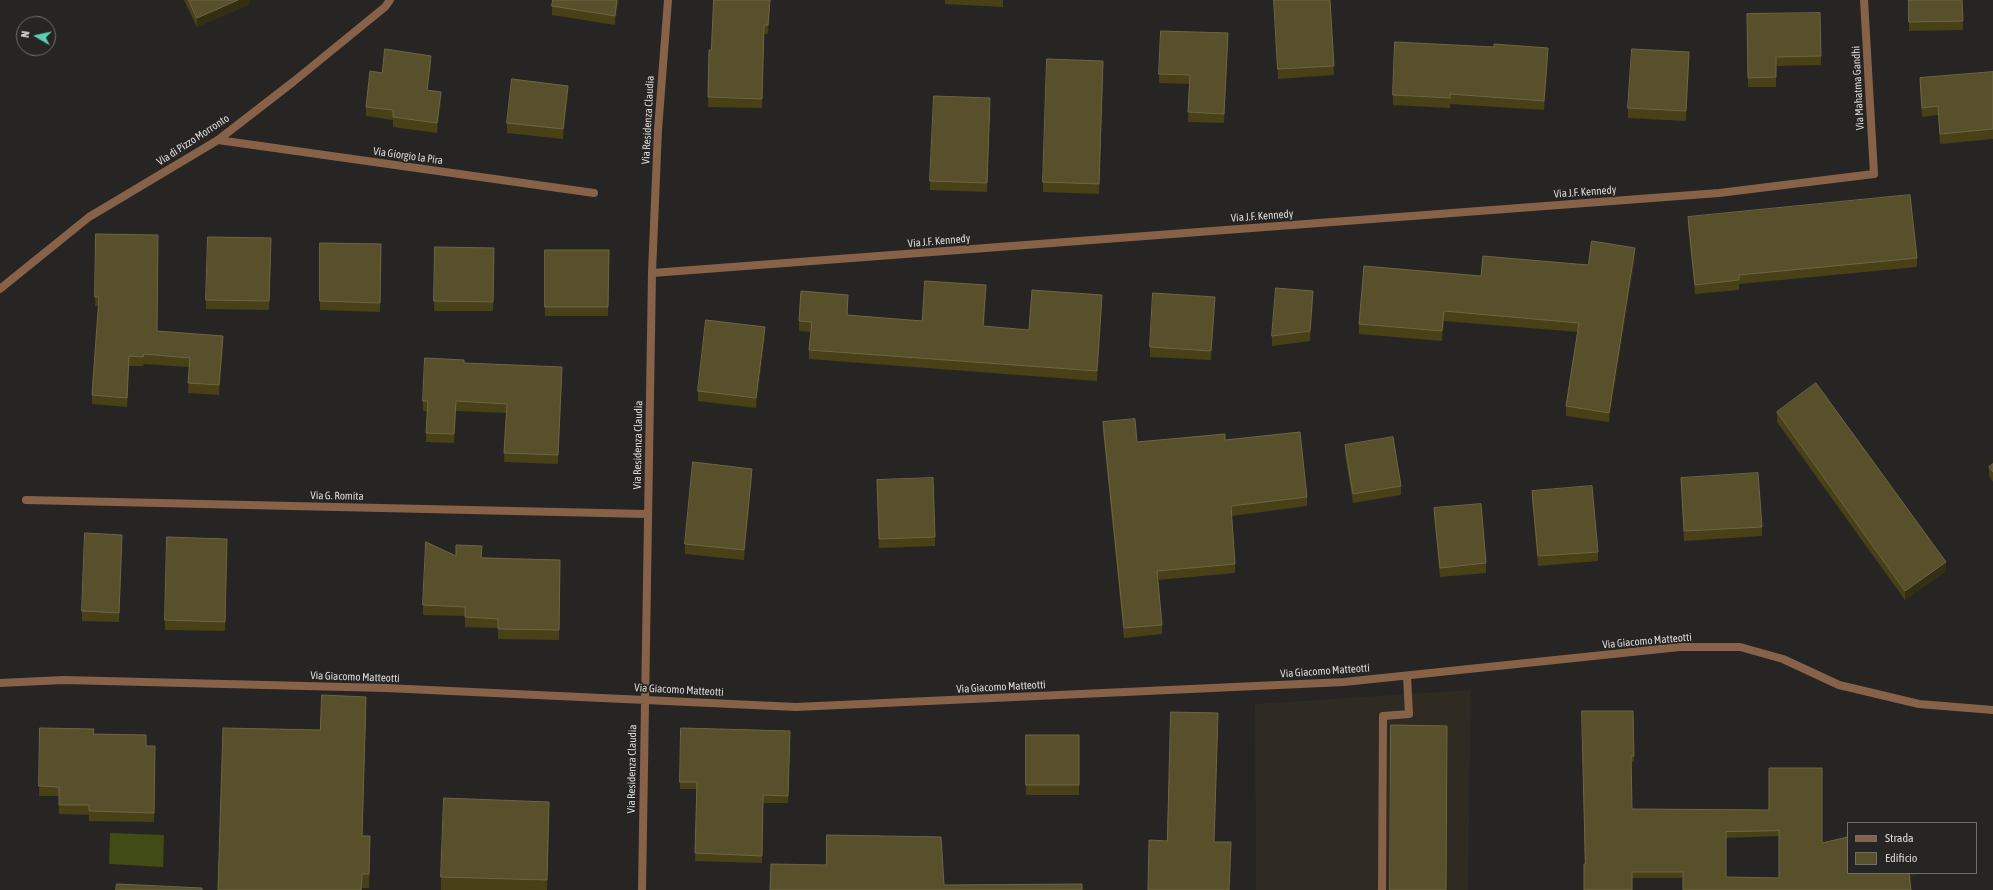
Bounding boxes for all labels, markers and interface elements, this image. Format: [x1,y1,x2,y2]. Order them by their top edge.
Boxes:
north arrow [16,16,56,56]
text: N [19,30,32,38]
street label: Via Mahatma Gandhi [1849,45,1867,131]
street label: Via Residenza Claudia [639,75,657,165]
street label: Via di Pizzo Morronto [154,112,232,168]
street label: Via Giorgio la Pira [372,145,444,167]
street label: Via J.F. Kennedy [1553,183,1617,201]
street label: Via J.F. Kennedy [1230,207,1294,225]
street label: Via J.F. Kennedy [907,232,971,250]
street label: Via Residenza Claudia [631,401,645,489]
street label: Via G. Romita [310,489,364,503]
street label: Via Giacomo Matteotti [1602,631,1692,651]
street label: Via Giacomo Matteotti [1280,661,1370,681]
street label: Via Giacomo Matteotti [310,669,400,685]
street label: Via Giacomo Matteotti [956,678,1046,696]
street label: Via Giacomo Matteotti [634,681,724,699]
street label: Via Residenza Claudia [625,725,639,813]
legend [1847,822,1977,874]
text: Strada [1885,831,1914,845]
text: Edificio [1885,851,1917,865]

